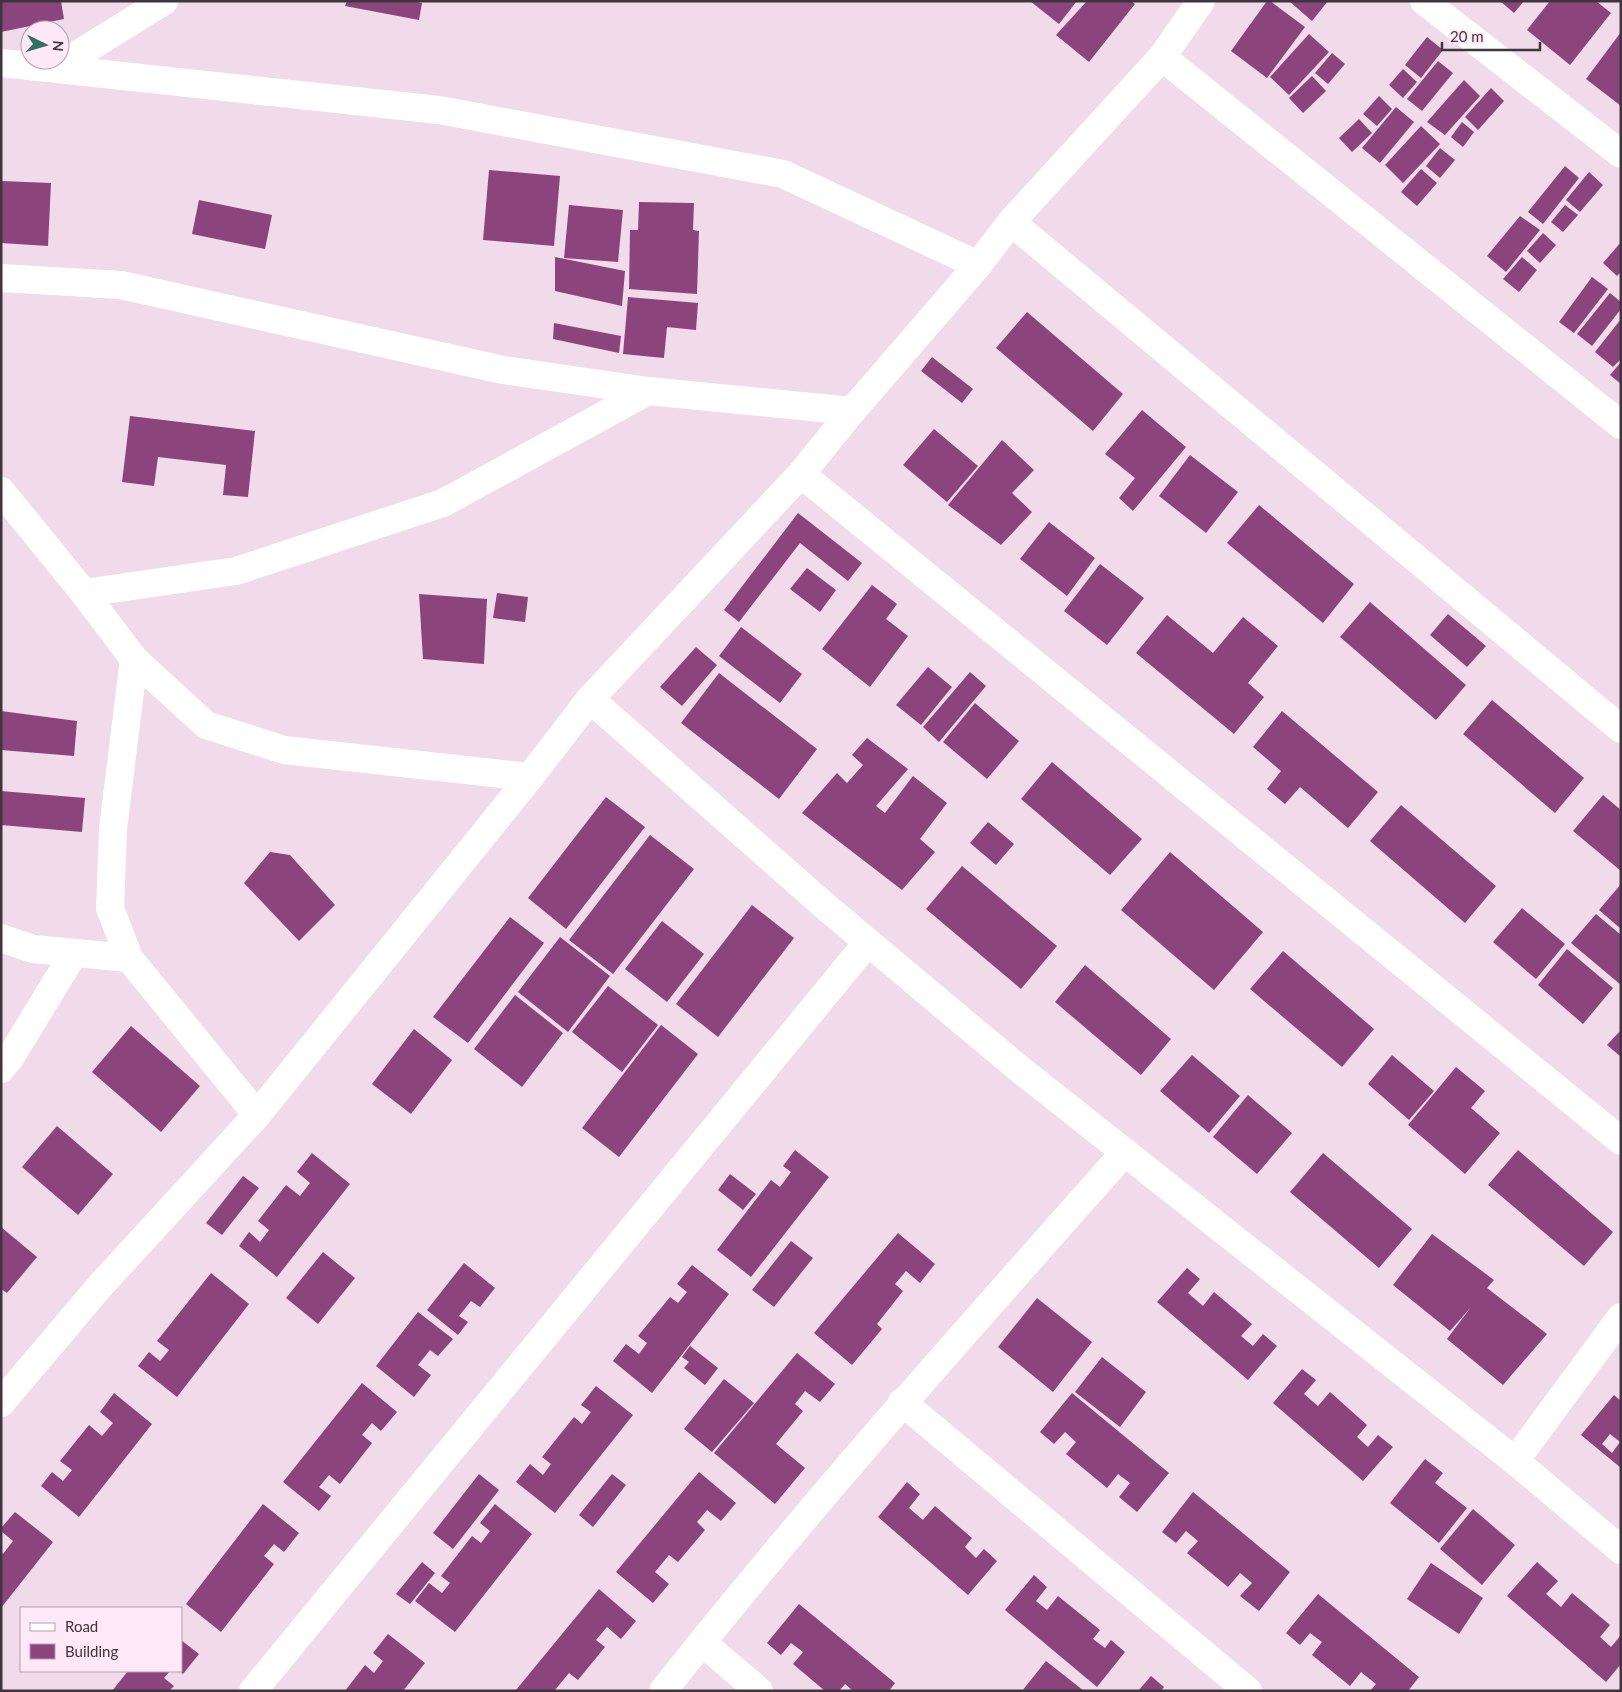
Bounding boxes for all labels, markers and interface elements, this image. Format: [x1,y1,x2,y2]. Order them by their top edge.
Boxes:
north arrow [20,20,70,70]
scale bar [1442,20,1540,52]
text: 20 m [1450,27,1484,45]
text: N [50,40,67,52]
legend [20,1607,182,1672]
text: Road [65,1617,98,1635]
text: Building [65,1642,118,1660]

